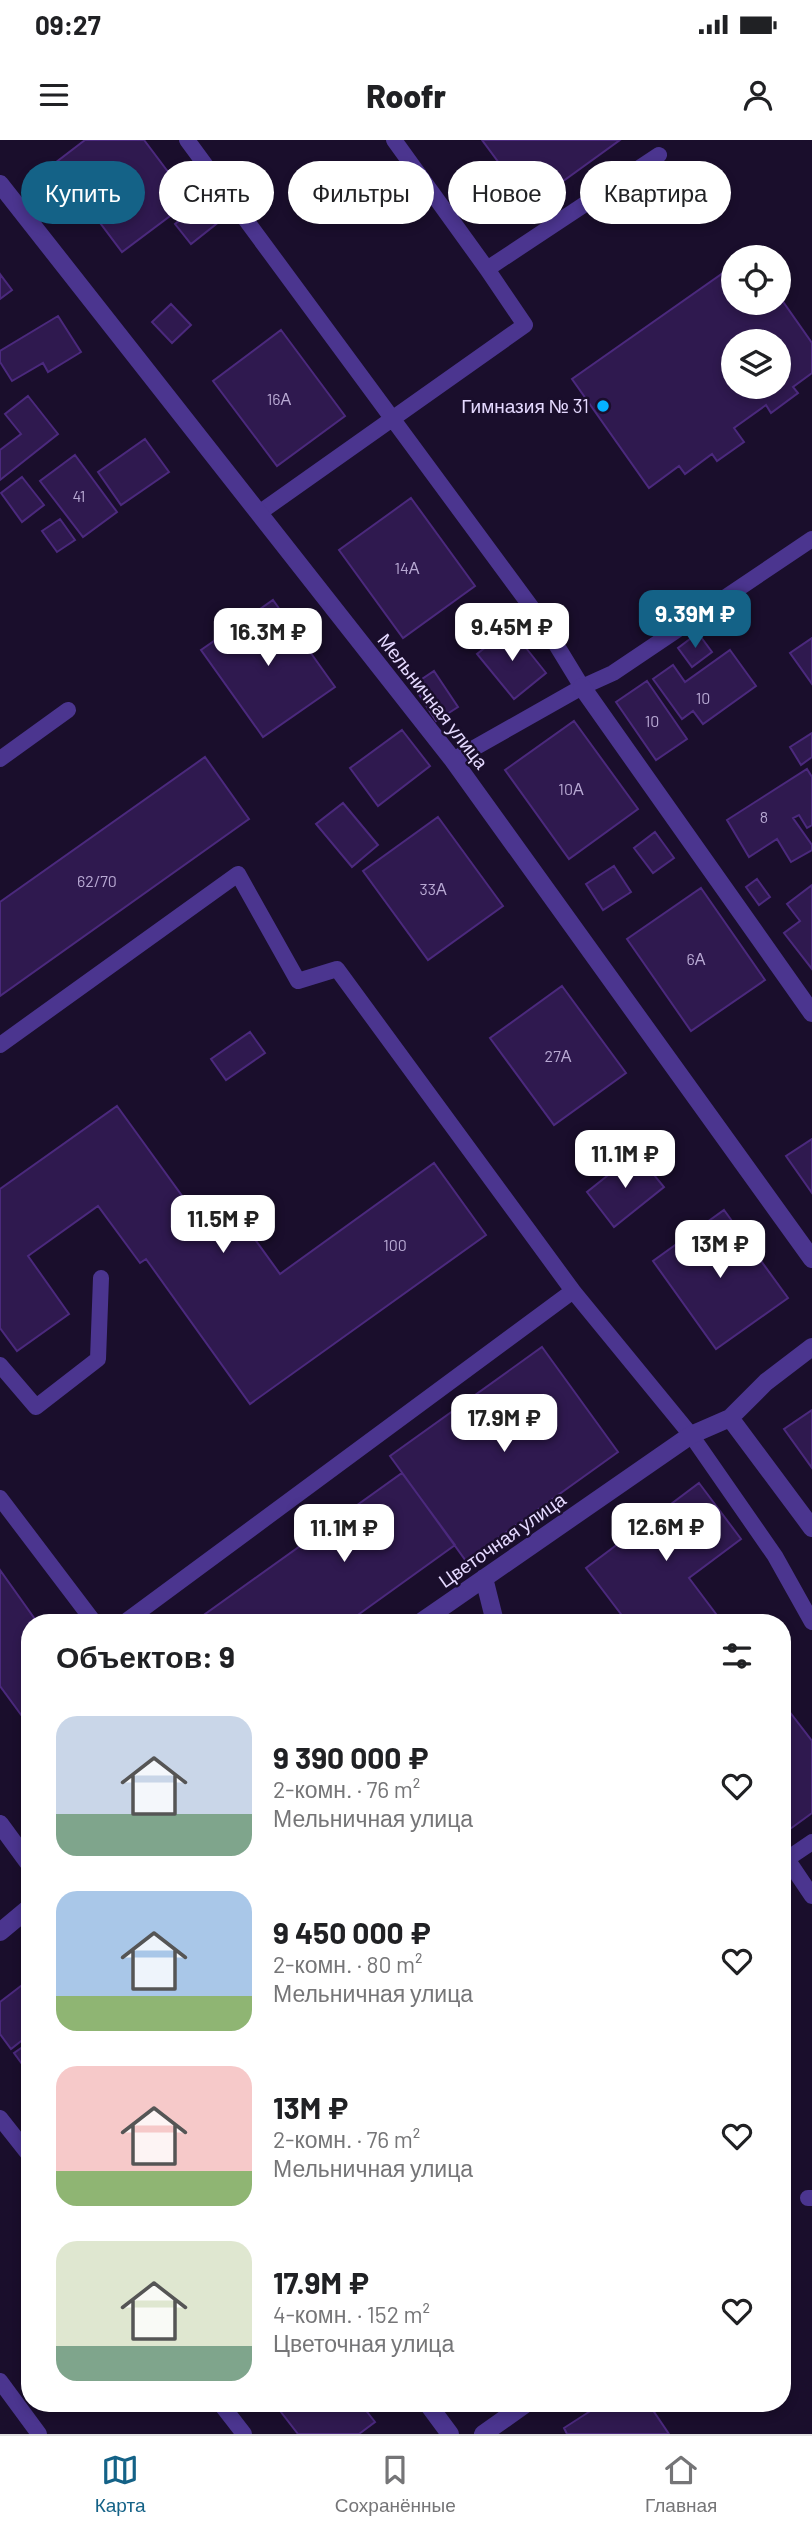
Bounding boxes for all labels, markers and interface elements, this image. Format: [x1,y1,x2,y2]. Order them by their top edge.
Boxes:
text: 09:27 [35,9,101,40]
icon: menu [35,76,73,114]
text: Roofr [366,76,446,114]
icon: person [739,76,777,114]
chip: Купить [21,161,145,224]
chip: Снять [159,161,274,224]
chip: Фильтры [288,161,434,224]
chip: Новое [448,161,566,224]
chip: Квартира [580,161,731,224]
map controls [721,245,791,399]
button: locate [721,245,791,315]
button: layers [721,329,791,399]
house number: 16А [267,389,292,408]
place label: Гимназия № 31 [461,394,589,417]
marker: Гимназия № 31 [595,398,611,414]
house number: 41 [73,486,85,505]
house number: 14А [394,558,420,577]
pin: 9.39M ₽ [630,590,760,650]
text: 9.39M ₽ [655,599,735,627]
pin: 9.45M ₽ [447,603,577,663]
pin: 16.3M ₽ [203,608,333,668]
text: 9.45M ₽ [471,612,553,640]
text: 16.3M ₽ [230,617,306,645]
street label: Мельничная улица [373,628,494,773]
house number: 10 [696,688,710,707]
house number: 10 [645,711,659,730]
house number: 10А [558,779,584,798]
house number: 8 [760,807,768,826]
house number: 62/70 [77,871,117,890]
house number: 33А [419,879,447,898]
house number: 6А [687,949,706,968]
house number: 27А [545,1046,572,1065]
pin: 11.1M ₽ [560,1130,690,1190]
text: 11.1M ₽ [591,1139,659,1167]
pin: 11.5M ₽ [158,1196,288,1255]
text: 11.5M ₽ [187,1204,259,1232]
pin: 13M ₽ [671,1220,769,1280]
text: 13M ₽ [691,1229,749,1257]
house number: 100 [383,1235,407,1254]
pin: 17.9M ₽ [439,1394,569,1454]
text: 17.9M ₽ [467,1403,541,1431]
street label: Цветочная улица [434,1487,570,1592]
pin: 11.1M ₽ [279,1504,409,1564]
pin: 12.6M ₽ [601,1504,731,1563]
text: 12.6M ₽ [628,1512,704,1540]
text: 11.1M ₽ [310,1513,378,1541]
icon: filters [718,1637,756,1675]
text: Объектов: 9 [56,1638,235,1674]
text: 9 390 000 ₽ [273,1739,429,1775]
icon: home [112,1744,196,1828]
icon: heart [718,1767,756,1805]
text: 2-комн. · 76 m² [273,1775,420,1803]
text: Мельничная улица [273,1804,473,1832]
text: 9 450 000 ₽ [273,1914,431,1950]
icon: home [112,1919,196,2003]
icon: heart [718,1942,756,1980]
text: 2-комн. · 80 m² [273,1950,423,1978]
text: Мельничная улица [273,1979,473,2007]
text: 13M ₽ [273,2089,348,2125]
icon: home [112,2094,196,2178]
icon: heart [718,2117,756,2155]
text: 2-комн. · 76 m² [273,2125,420,2153]
text: Мельничная улица [273,2154,473,2182]
text: 17.9M ₽ [273,2264,369,2300]
icon: home [112,2269,196,2353]
icon: heart [718,2292,756,2330]
text: 4-комн. · 152 m² [273,2300,430,2328]
text: Цветочная улица [273,2329,454,2357]
tab: Карта [95,2451,145,2517]
tab: Сохранённые [335,2451,456,2517]
tab: Главная [645,2451,717,2517]

